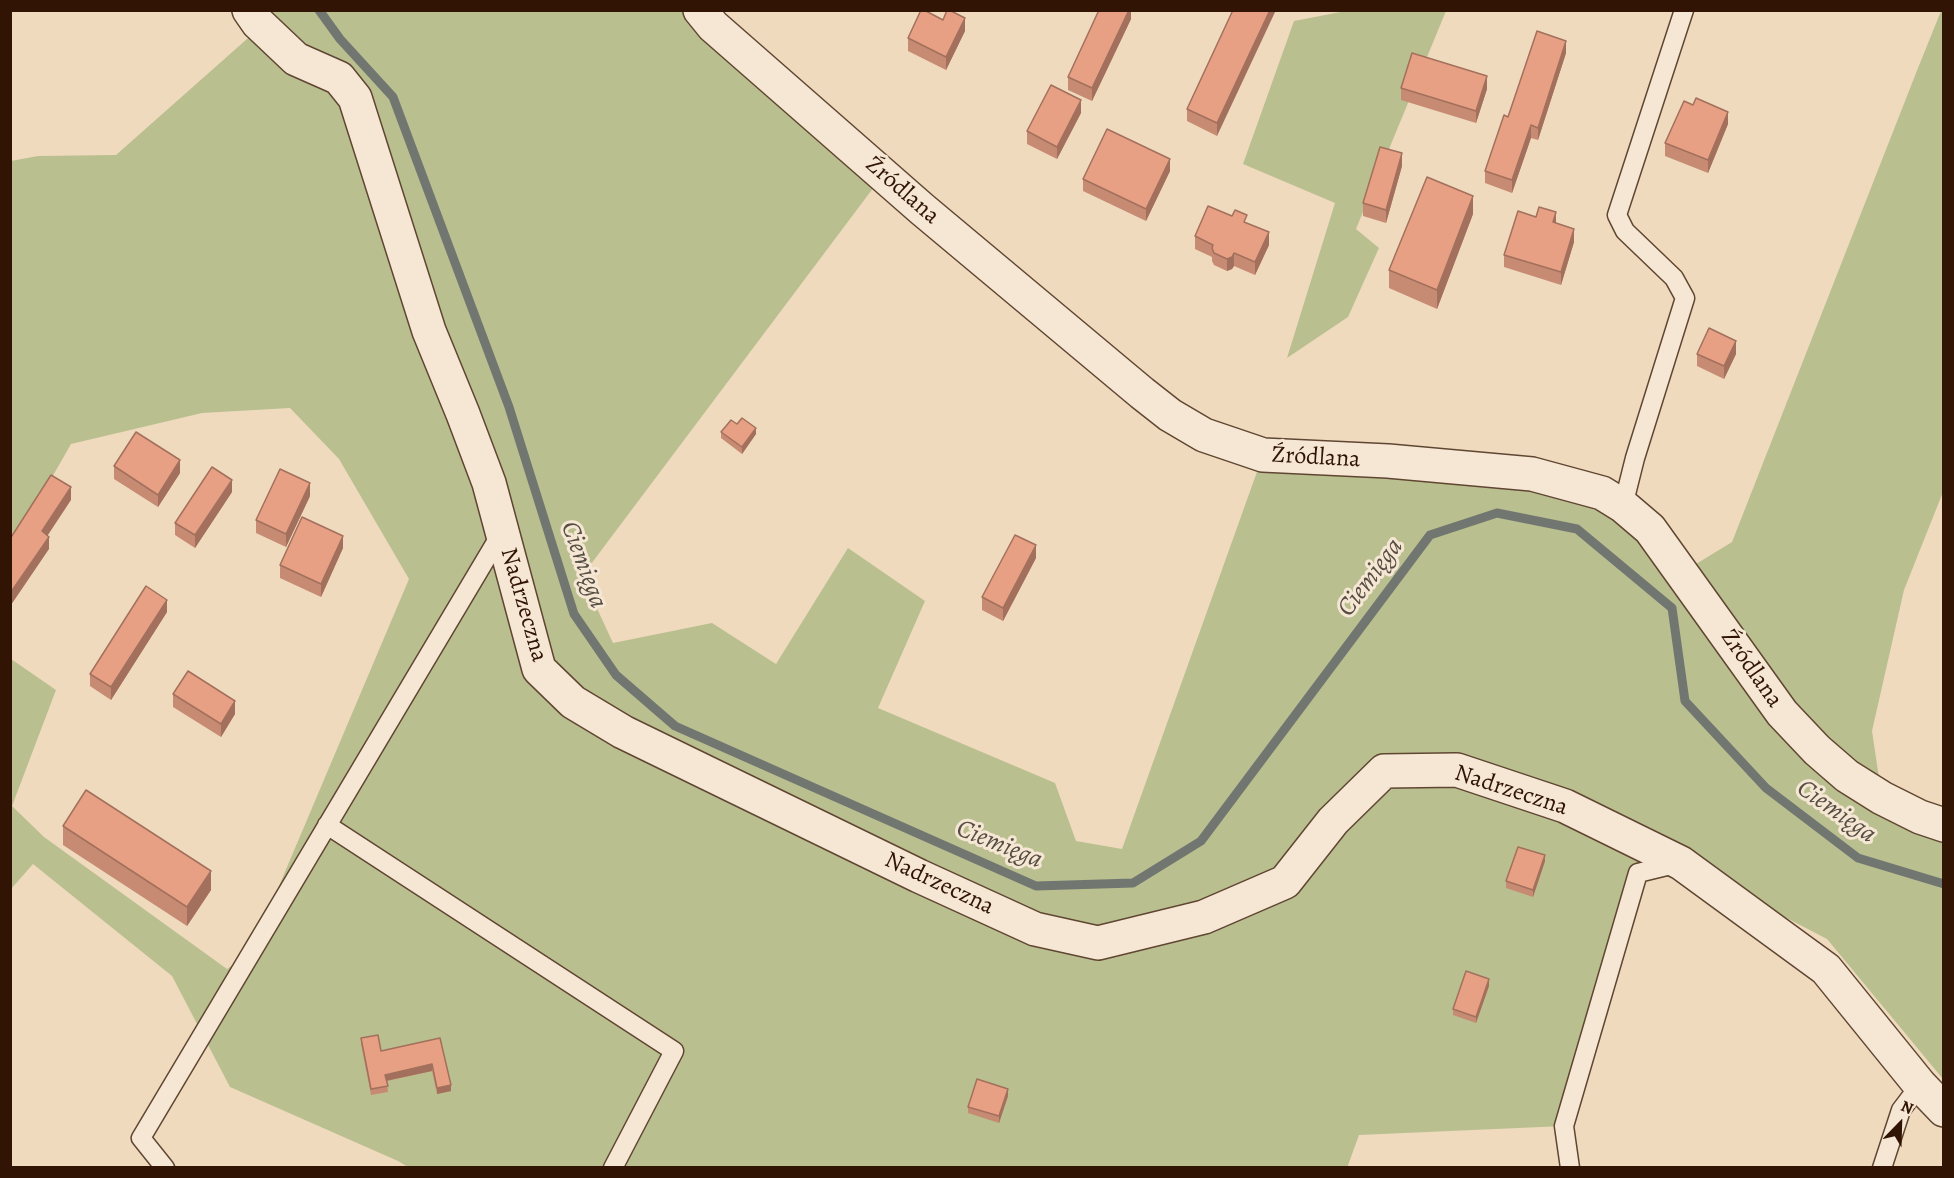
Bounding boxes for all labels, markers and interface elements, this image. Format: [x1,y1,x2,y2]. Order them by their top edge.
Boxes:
street label: Źródlana [859,151,945,231]
street label: Źródlana [1271,441,1361,475]
water label: Ciemięga [553,517,613,613]
water label: Ciemięga [1331,533,1411,623]
street label: Nadrzeczna [493,545,553,665]
street label: Źródlana [1714,624,1788,714]
street label: Nadrzeczna [1451,759,1571,823]
water label: Ciemięga [1790,773,1882,851]
water label: Ciemięga [951,814,1047,876]
street label: Nadrzeczna [880,846,998,922]
north arrow [1870,1094,1930,1154]
text: N [1897,1095,1917,1120]

